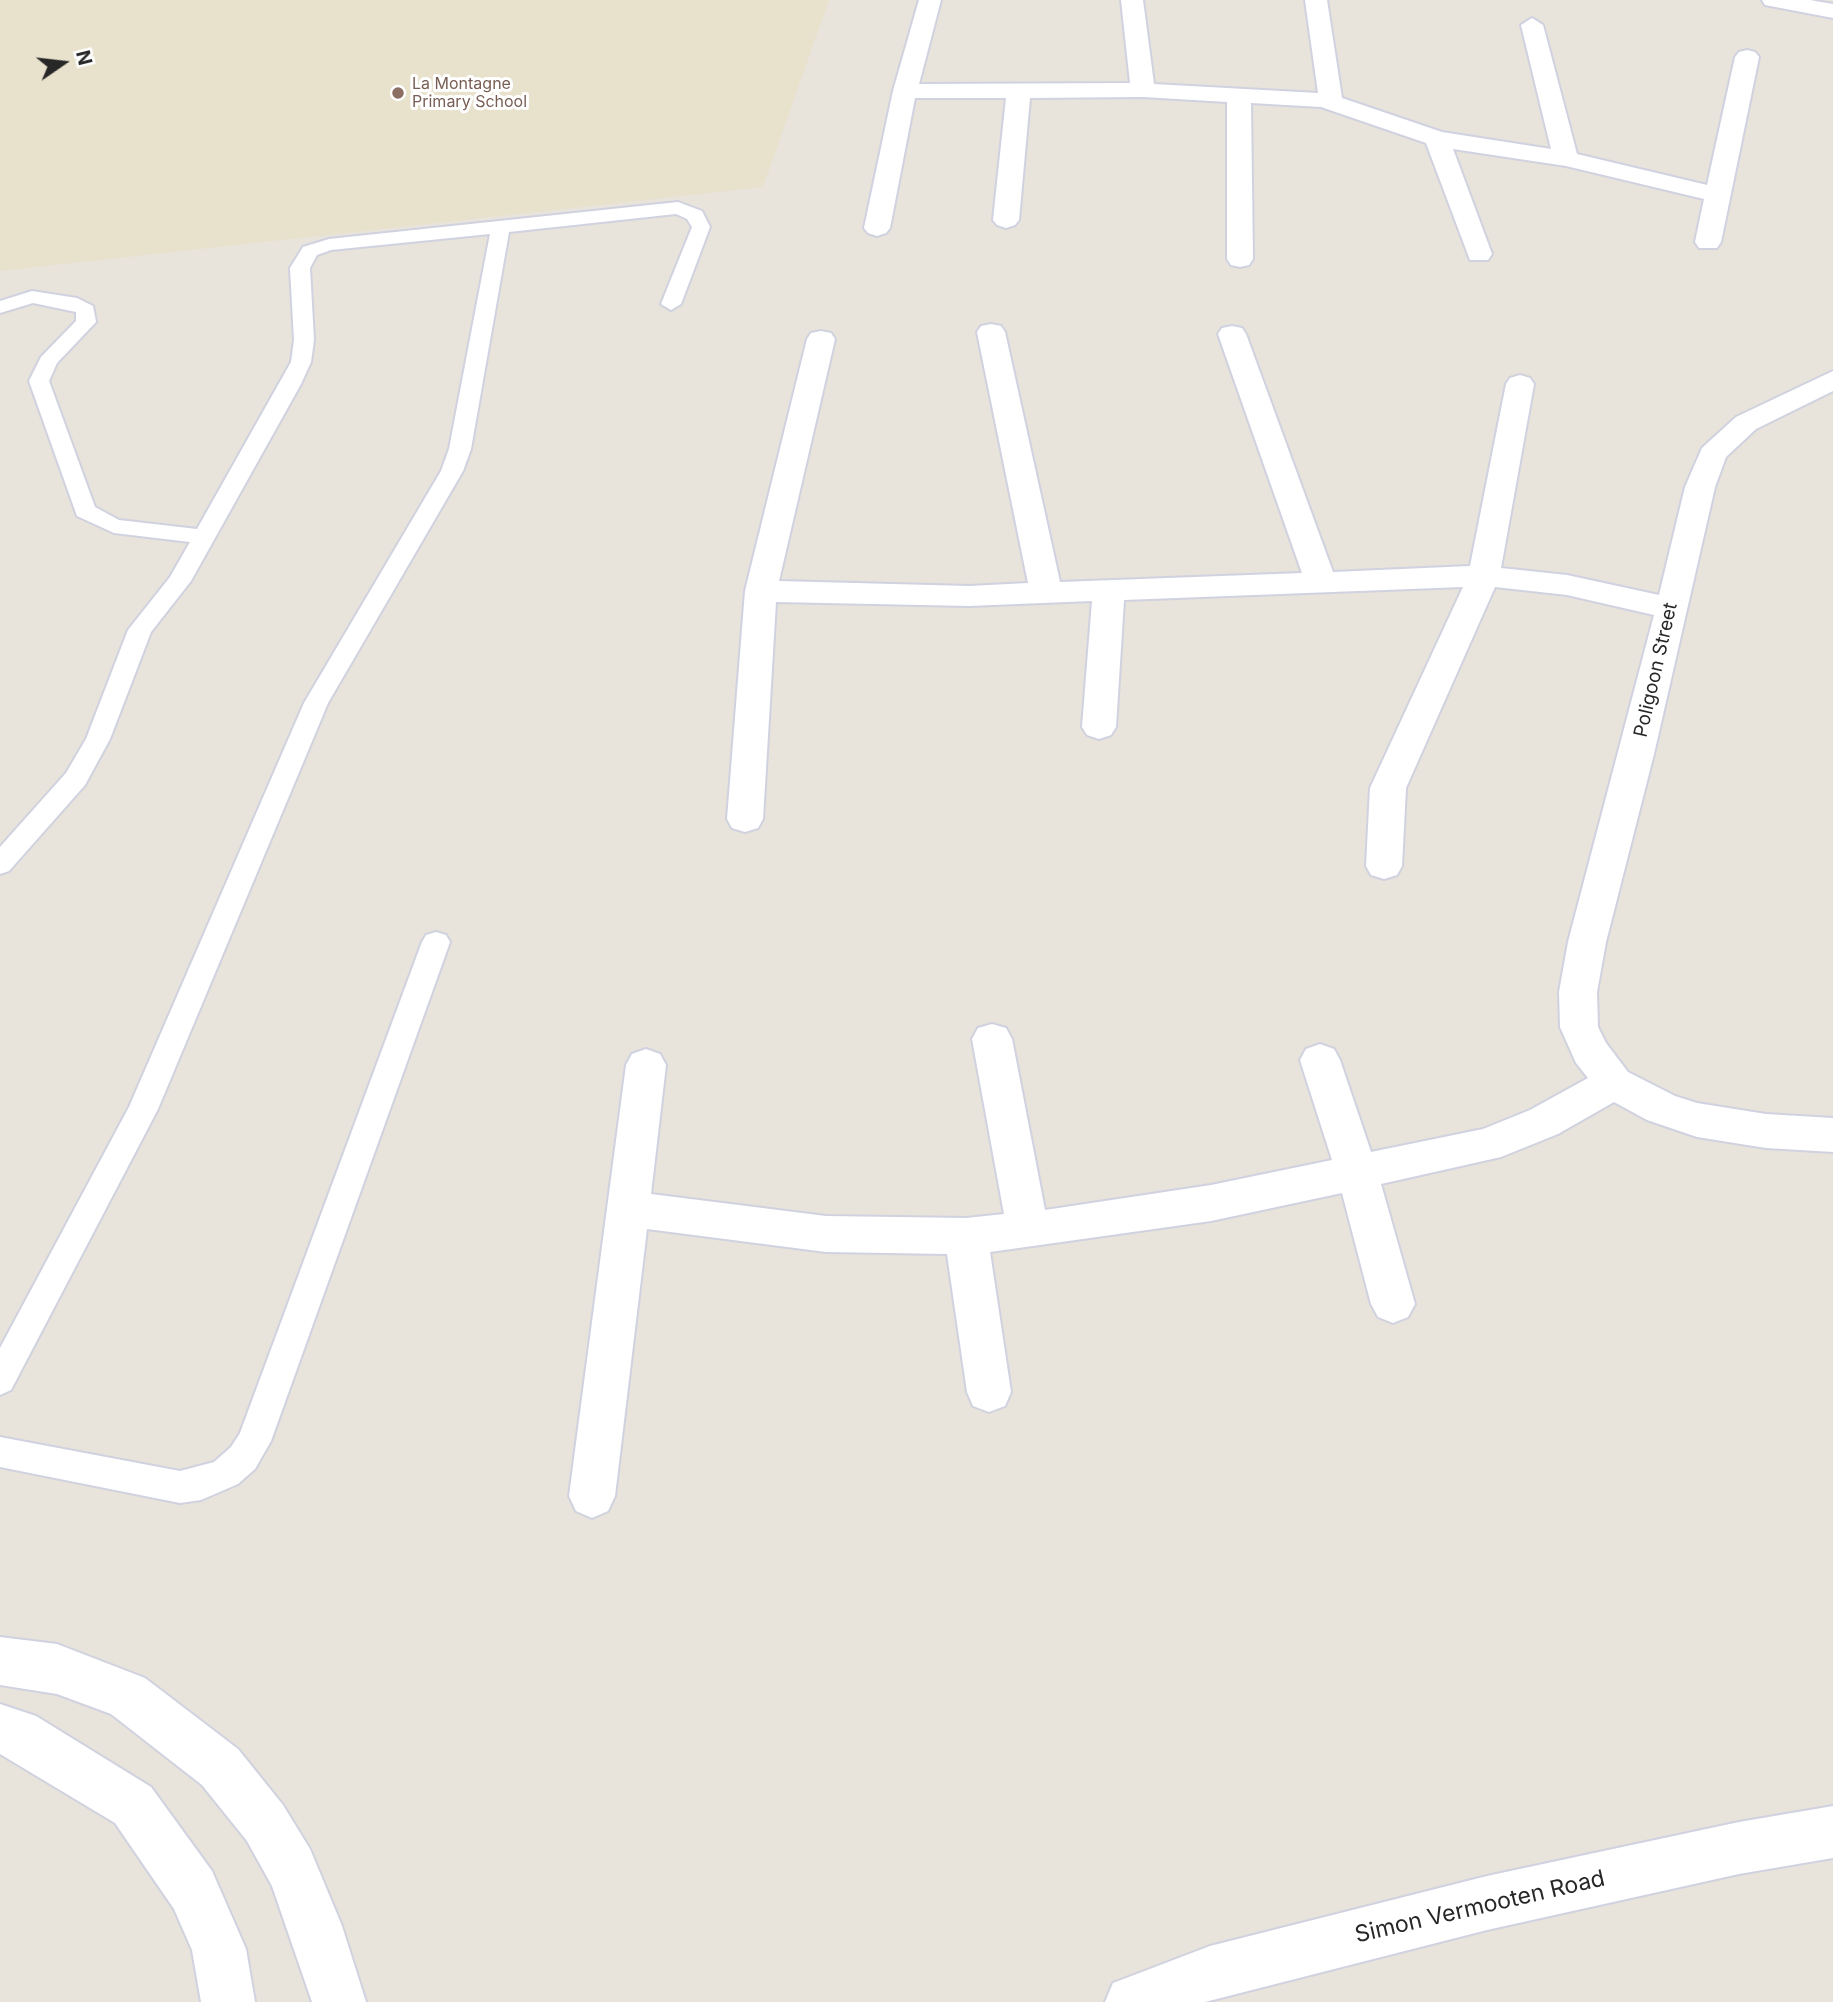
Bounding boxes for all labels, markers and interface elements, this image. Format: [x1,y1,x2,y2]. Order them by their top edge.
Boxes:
north arrow [28,28,98,98]
text: N [71,48,97,68]
place label: La Montagne Primary School [412,74,527,112]
marker: La Montagne Primary School [390,85,406,101]
street label: Poligoon Street [1629,601,1683,739]
street label: Simon Vermooten Road [1352,1865,1608,1949]

